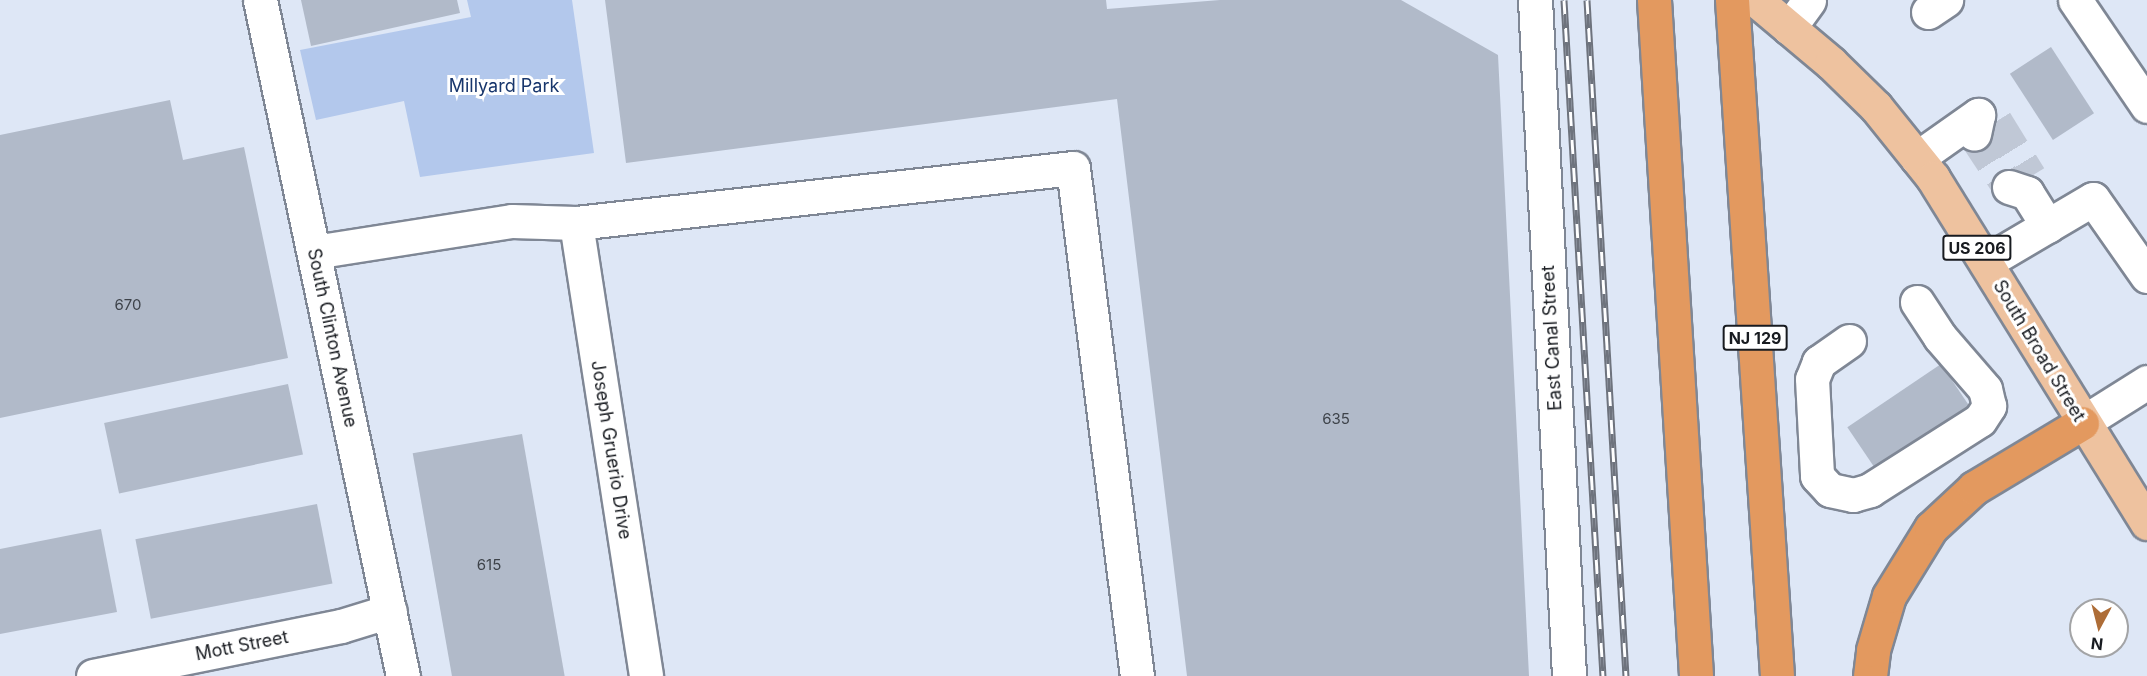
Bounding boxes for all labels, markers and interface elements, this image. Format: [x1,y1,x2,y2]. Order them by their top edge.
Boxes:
park label: Millyard Park [449,75,559,97]
road number: US 206 [1941,235,2013,261]
street label: South Clinton Avenue [302,246,362,430]
street label: East Canal Street [1537,265,1567,411]
street label: South Broad Street [1988,277,2090,425]
house number: 670 [114,296,142,314]
road number: NJ 129 [1722,325,1788,351]
street label: Joseph Gruerio Drive [586,359,636,541]
house number: 635 [1322,410,1350,428]
house number: 615 [477,556,501,574]
north arrow [2069,598,2129,658]
street label: Mott Street [194,626,290,666]
text: N [2090,633,2104,655]

